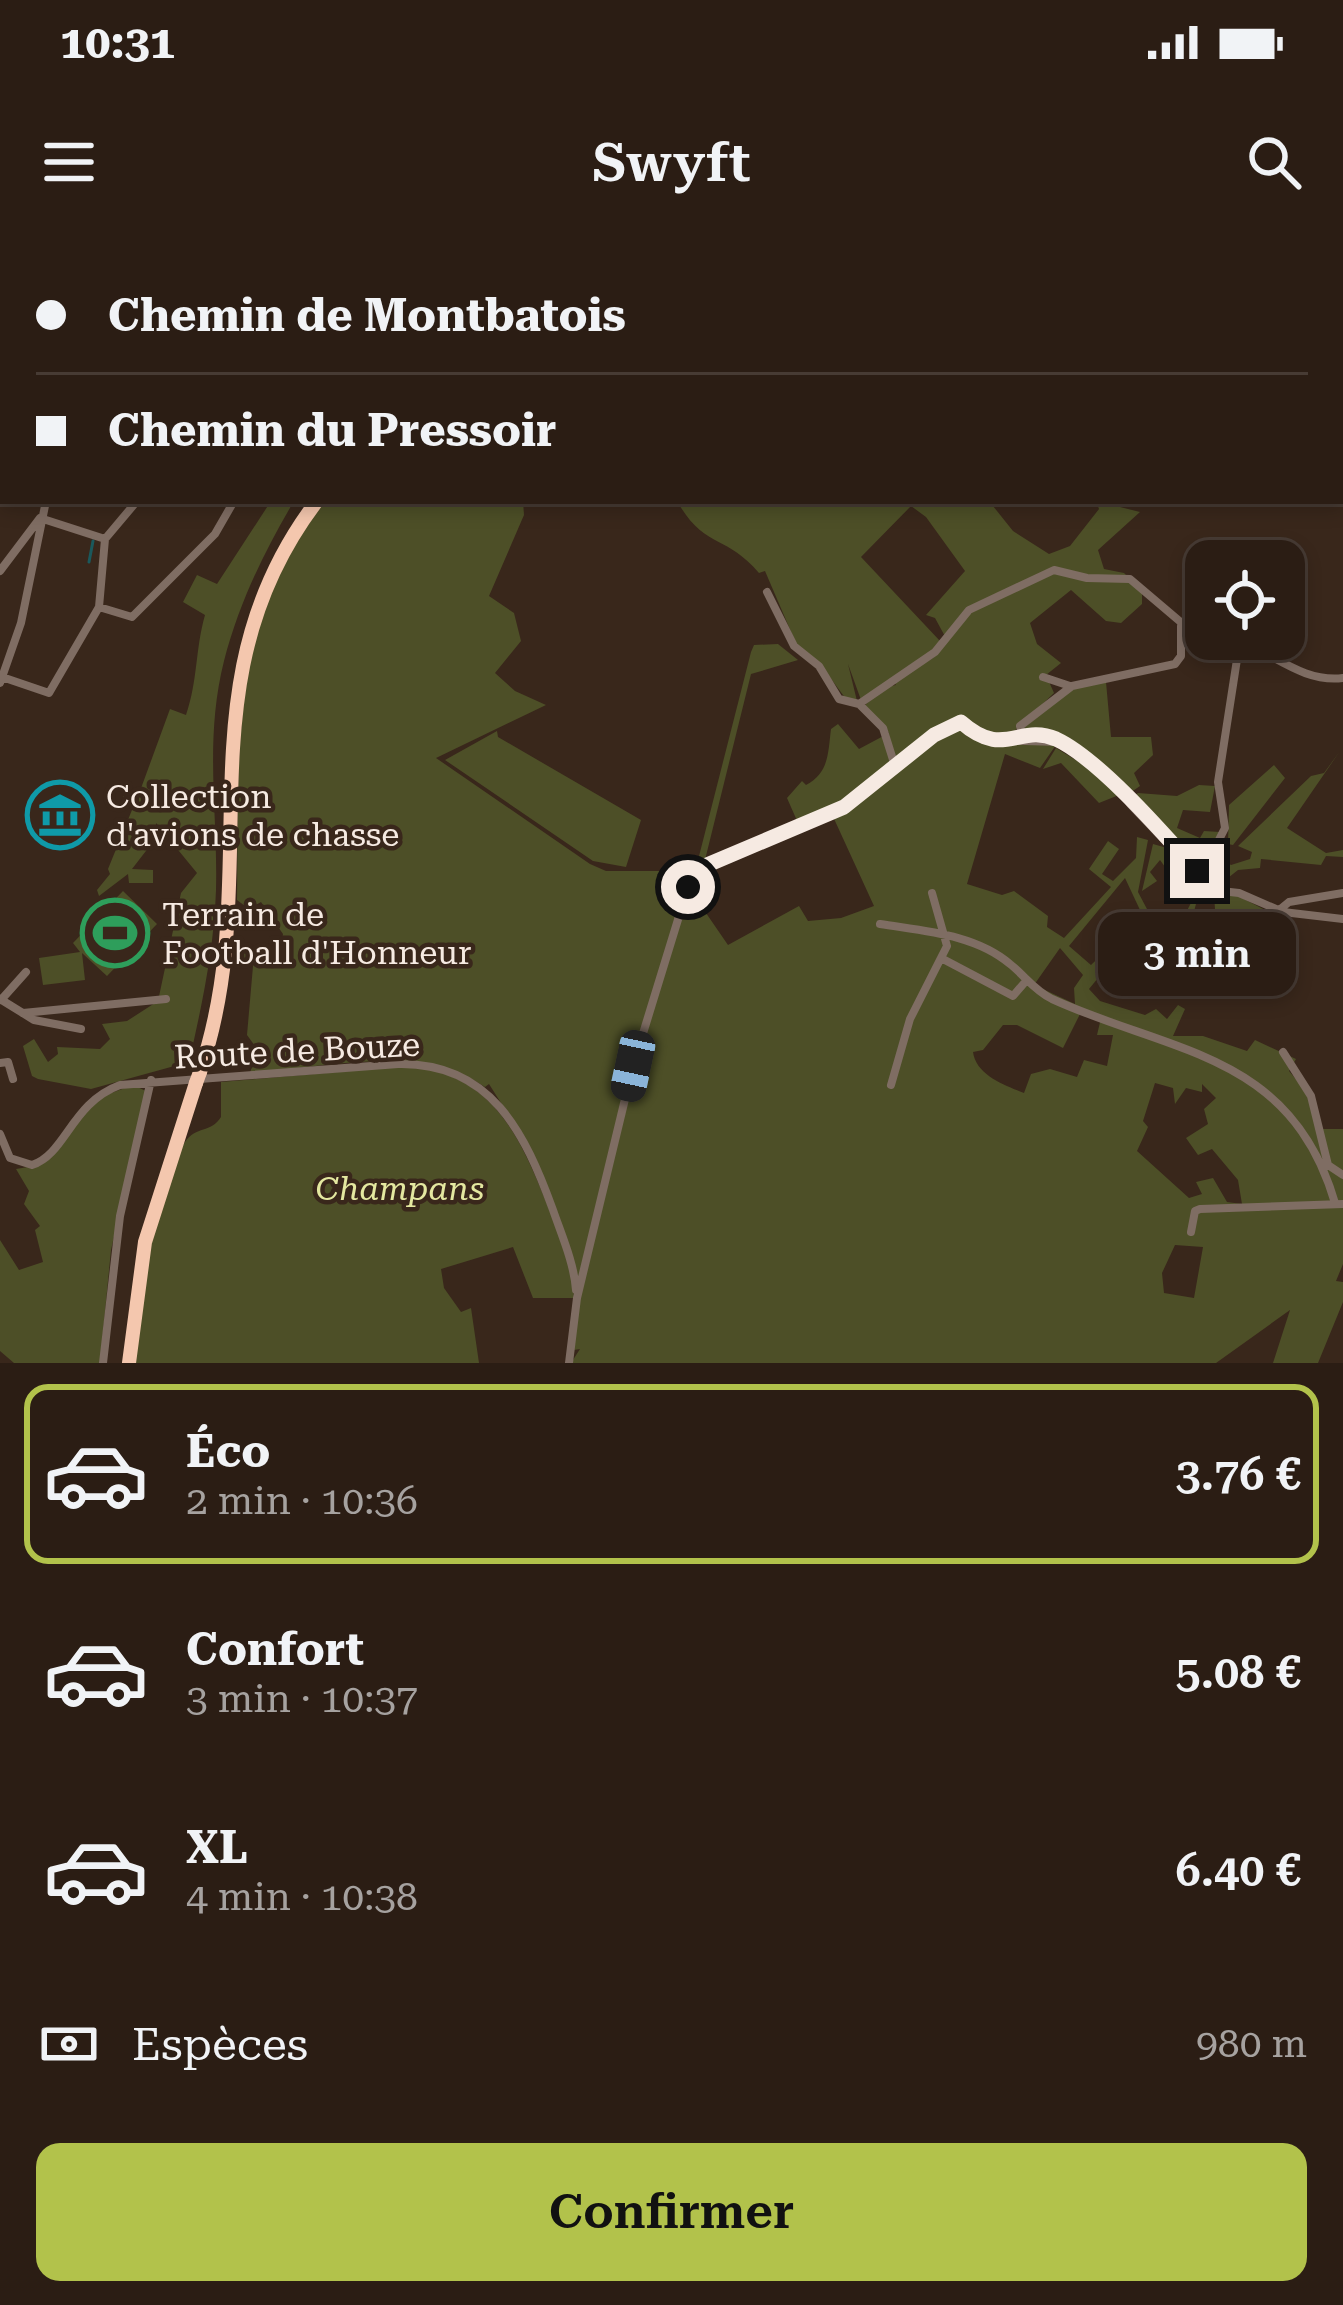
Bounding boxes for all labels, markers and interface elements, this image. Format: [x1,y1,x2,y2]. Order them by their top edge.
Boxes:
text: 10:31 [60,16,175,69]
icon: menu [36,129,102,195]
icon: search [1241,129,1307,195]
text: Swyft [592,131,751,194]
text: Chemin de Montbatois [108,289,626,342]
text: Chemin du Pressoir [108,404,556,457]
map controls [1185,540,1305,660]
button: locate [1185,540,1305,660]
place label: Collection d'avions de chasse [106,777,399,854]
museum icon: Collection d'avions de chasse [25,780,95,850]
route end [1170,844,1224,898]
route start [661,860,715,914]
place label: Terrain de Football d'Honneur [162,895,472,972]
sports icon: Terrain de Football d'Honneur [80,898,150,968]
callout: 3 min [1098,913,1296,997]
text: 3 min [1143,931,1251,977]
street label: Route de Bouze [173,1025,421,1076]
car [608,1027,658,1105]
park label: Champans [316,1169,484,1208]
icon: car [42,1420,150,1528]
text: Éco [186,1425,270,1478]
text: 3.76 € [1176,1448,1301,1501]
text: 2 min · 10:36 [186,1478,418,1524]
icon: car [42,1618,150,1726]
text: Confort [186,1623,364,1676]
text: 5.08 € [1176,1646,1301,1699]
text: 3 min · 10:37 [186,1676,418,1722]
icon: car [42,1816,150,1924]
text: XL [186,1821,248,1874]
text: 6.40 € [1176,1844,1301,1897]
text: 4 min · 10:38 [186,1874,418,1920]
icon: cash [36,2011,102,2077]
text: Espèces [132,2018,308,2071]
text: 980 m [1196,2021,1307,2067]
button: Confirmer [36,2143,1307,2281]

